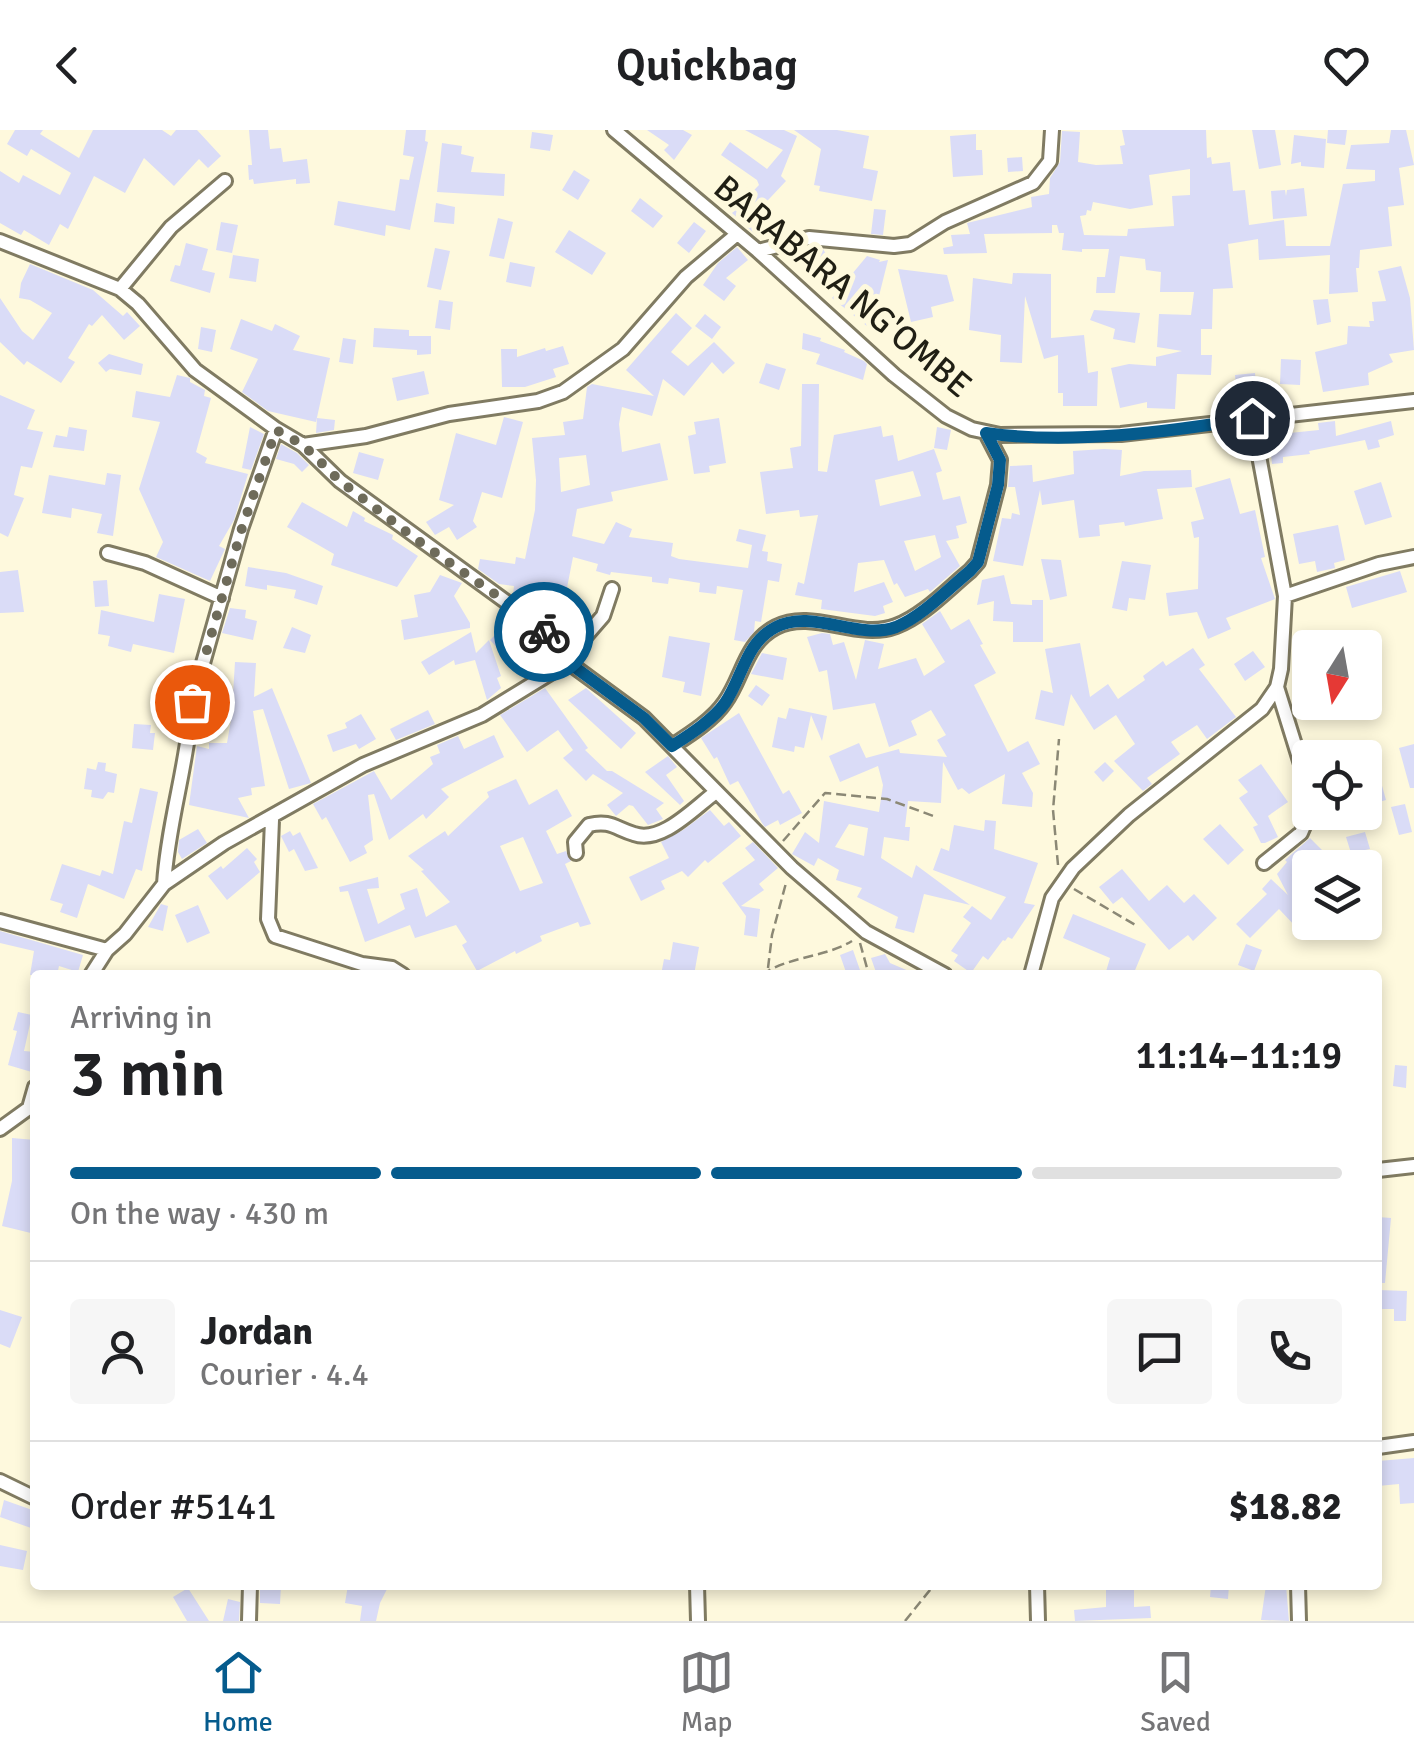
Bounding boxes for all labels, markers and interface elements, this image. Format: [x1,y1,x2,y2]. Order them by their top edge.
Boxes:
icon: back [40,38,95,93]
text: Quickbag [616,38,798,93]
icon: heart [1319,38,1374,93]
street label: BARABARA NG'OMBE [705,166,980,407]
pin [1210,376,1295,461]
icon: home [1225,391,1280,446]
courier [494,582,594,682]
icon: bike [517,605,572,660]
north arrow [1292,630,1382,720]
map controls [1292,630,1382,940]
pin [150,660,235,745]
icon: bag [165,675,220,730]
button: locate [1292,740,1382,830]
button: layers [1292,850,1382,940]
text: Arriving in [70,998,212,1037]
text: 11:14–11:19 [1136,1032,1342,1079]
text: 3 min [70,1034,226,1114]
text: On the way · 430 m [70,1194,329,1233]
button: person [70,1299,175,1404]
button: chat [1107,1299,1212,1404]
button: phone [1237,1299,1342,1404]
text: Jordan [200,1308,313,1355]
text: Courier · 4.4 [200,1355,369,1394]
text: Order #5141 [70,1483,277,1530]
text: $18.82 [1229,1483,1342,1530]
tab: Home [203,1645,273,1739]
tab: Map [679,1645,734,1739]
tab: Saved [1140,1645,1211,1739]

